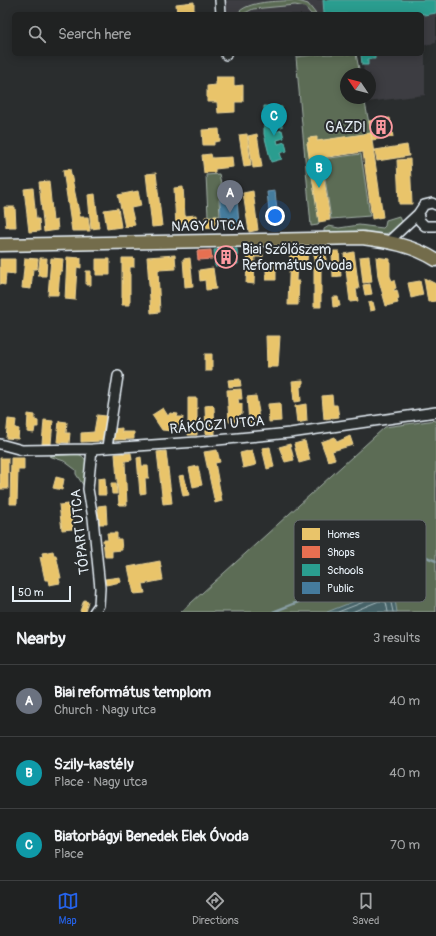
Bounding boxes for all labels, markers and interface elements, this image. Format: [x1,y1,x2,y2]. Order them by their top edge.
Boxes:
search box [12,12,424,56]
icon: search [26,23,48,45]
text: Search here [58,25,131,44]
north arrow [340,68,376,104]
pin: C [261,103,287,136]
building icon: GAZDI [368,114,394,140]
place label: GAZDI [325,119,366,136]
pin: B [306,155,332,188]
pin: A [217,180,243,213]
your location [265,206,285,226]
street label: NAGY UTCA [171,217,245,235]
place label: Biai Szőlőszem Református Óvoda [242,241,352,274]
building icon: Biai Szőlőszem Református Óvoda [213,244,239,270]
street label: RÁKÓCZI UTCA [169,411,265,438]
street label: TÓPART UTCA [66,488,93,576]
legend [294,520,426,602]
text: Homes [327,528,360,541]
text: Shops [327,546,355,559]
text: Schools [327,564,364,577]
text: Public [327,582,355,595]
scale bar [12,584,71,603]
text: 50 m [18,586,44,599]
text: Nearby [16,628,65,649]
text: 3 results [373,630,420,646]
text: Biai református templom [54,683,211,702]
text: A [25,693,33,709]
text: 40 m [389,693,420,709]
text: Church · Nagy utca [54,702,156,718]
text: Szily-kastély [54,755,134,774]
text: B [25,765,33,781]
text: 40 m [389,765,420,781]
text: Place · Nagy utca [54,774,147,790]
text: Biatorbágyi Benedek Elek Óvoda [54,827,249,846]
text: C [25,837,33,853]
text: 70 m [390,837,420,853]
text: Place [54,846,83,862]
tab: Map [57,890,79,927]
tab: Directions [192,890,239,927]
tab: Saved [352,890,379,927]

